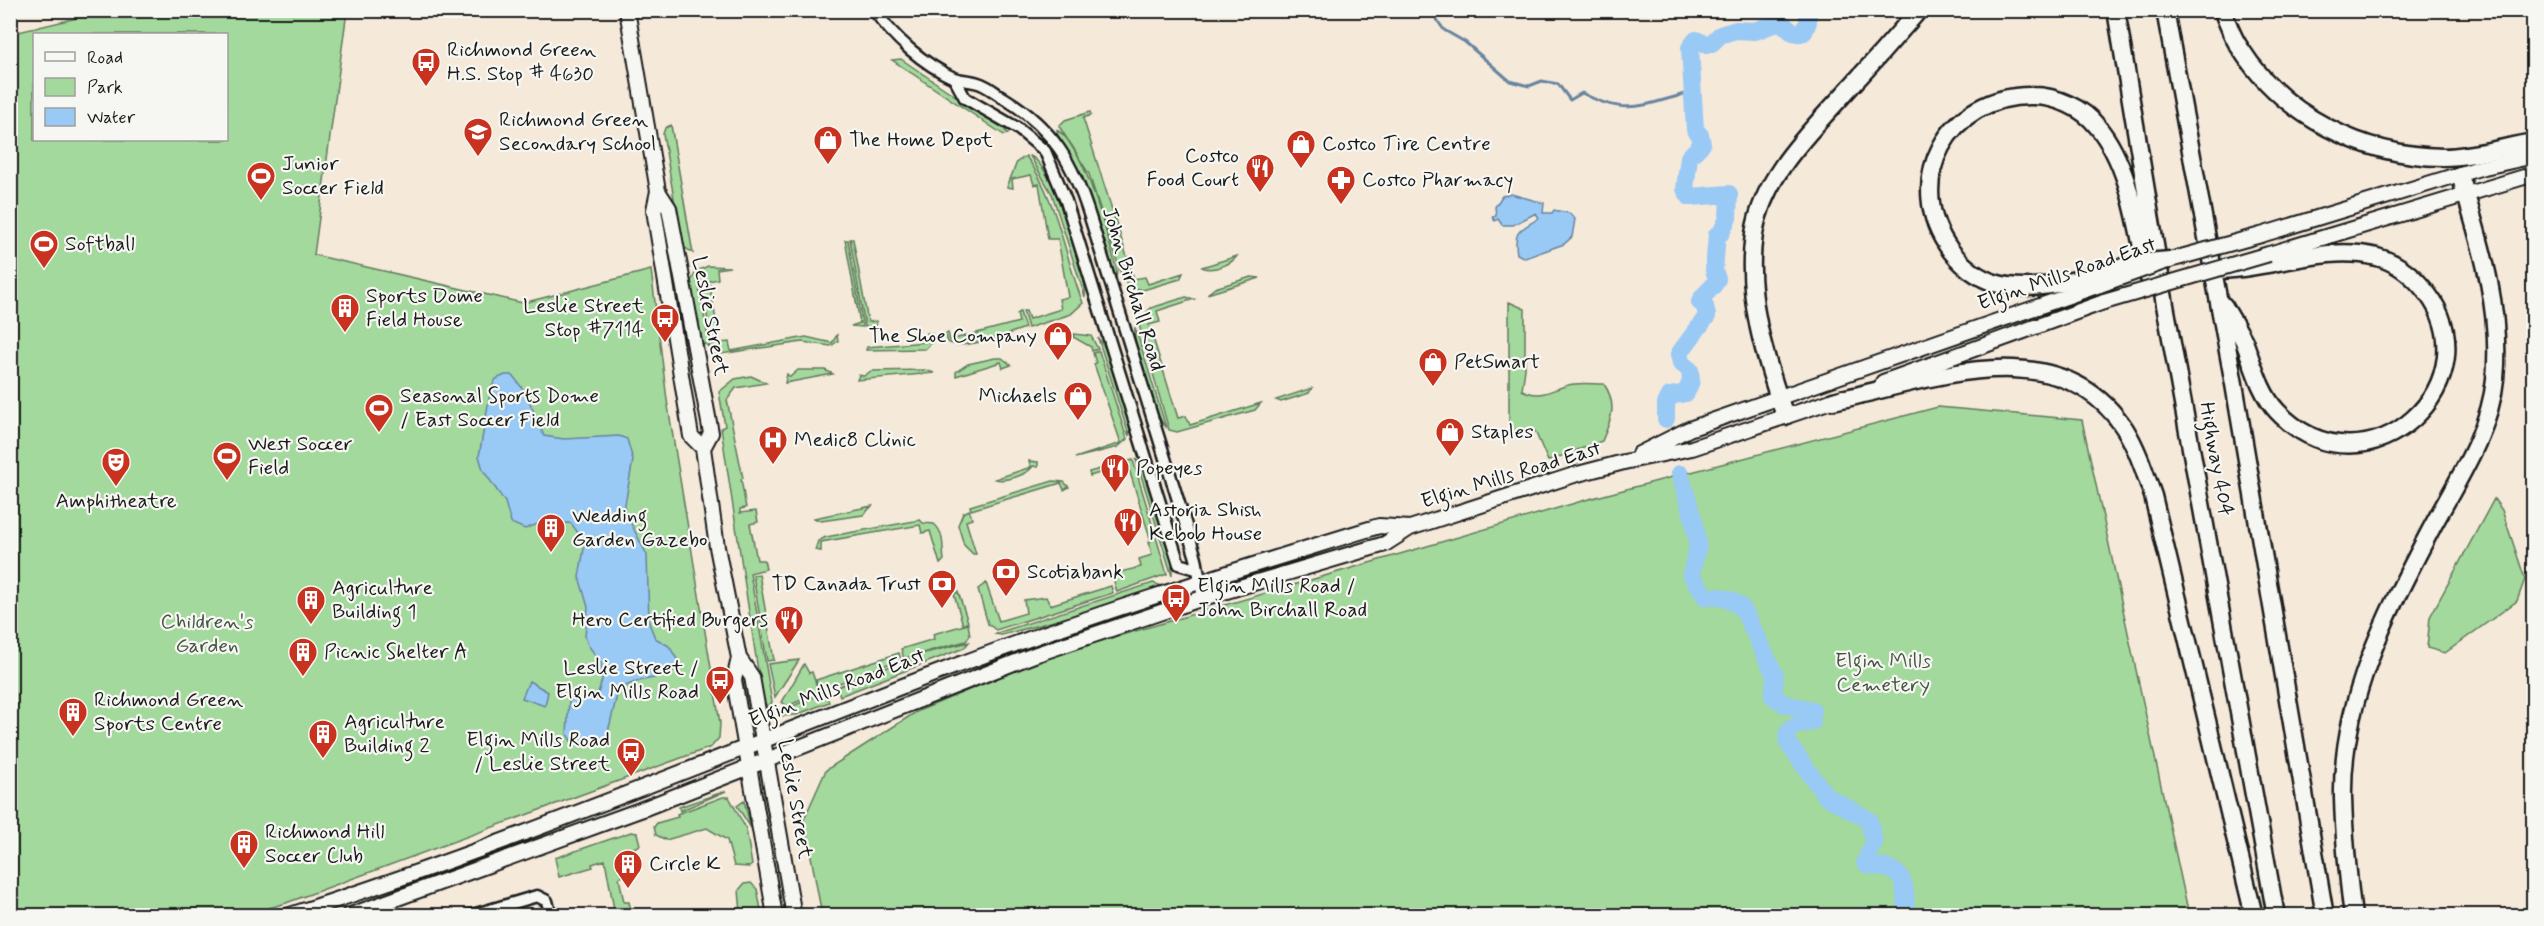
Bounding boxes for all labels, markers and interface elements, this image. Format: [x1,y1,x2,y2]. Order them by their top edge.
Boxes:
legend [33,33,228,141]
place label: Richmond Green H.S. Stop # 4630 [447,36,597,88]
text: Road [87,46,123,70]
bus stop icon: Richmond Green H.S. Stop # 4630 [410,46,442,88]
text: Park [87,76,123,100]
text: Water [87,106,136,130]
place label: Richmond Green Secondary School [499,106,656,158]
school or university icon: Richmond Green Secondary School [462,116,494,158]
shop icon: The Home Depot [812,124,844,166]
place label: The Home Depot [849,126,993,154]
shop icon: Costco Tire Centre [1285,128,1317,170]
place label: Costco Tire Centre [1322,130,1491,158]
place label: Costco Food Court [1146,142,1239,194]
place label: Junior Soccer Field [282,150,384,202]
restaurant icon: Costco Food Court [1244,152,1276,194]
sports icon: Junior Soccer Field [245,160,277,202]
pharmacy icon: Costco Pharmacy [1325,164,1357,206]
place label: Costco Pharmacy [1362,166,1514,194]
street label: John Birchall Road [1095,204,1171,374]
sports icon: Softball [28,228,60,270]
place label: Softball [65,230,135,258]
street label: Elgin Mills Road East [1974,230,2161,320]
street label: Leslie Street [685,254,735,379]
place label: Sports Dome Field House [366,282,483,334]
building icon: Sports Dome Field House [329,292,361,334]
place label: Leslie Street Stop #7114 [523,292,645,344]
bus stop icon: Leslie Street Stop #7114 [649,302,681,344]
shop icon: The Shoe Company [1042,320,1074,362]
place label: The Shoe Company [869,322,1037,350]
shop icon: PetSmart [1417,346,1449,388]
place label: PetSmart [1454,348,1540,376]
shop icon: Michaels [1062,380,1094,422]
place label: Seasonal Sports Dome / East Soccer Field [400,382,599,434]
place label: Michaels [978,382,1057,410]
sports icon: Seasonal Sports Dome / East Soccer Field [363,392,395,434]
street label: Highway 404 [2190,400,2240,519]
shop icon: Staples [1434,416,1466,458]
place label: Staples [1471,418,1534,446]
hospital icon: Medic8 Clinic [757,424,789,466]
place label: Medic8 Clinic [794,426,917,454]
place label: West Soccer Field [248,430,353,482]
street label: Elgin Mills Road East [1418,434,1605,518]
sports icon: West Soccer Field [211,440,243,482]
theatre icon: Amphitheatre [100,446,132,488]
restaurant icon: Popeyes [1099,452,1131,494]
place label: Popeyes [1136,454,1203,482]
place label: Amphitheatre [55,487,177,515]
place label: Astoria Shish Kebob House [1149,496,1262,548]
place label: Wedding Garden Gazebo [572,502,708,554]
restaurant icon: Astoria Shish Kebob House [1112,506,1144,548]
building icon: Wedding Garden Gazebo [535,512,567,554]
bank icon: Scotiabank [990,556,1022,598]
place label: Scotiabank [1027,558,1124,586]
bank icon: TD Canada Trust [926,568,958,610]
place label: TD Canada Trust [772,570,921,598]
place label: Elgin Mills Road / John Birchall Road [1197,572,1367,624]
place label: Agriculture Building 1 [332,574,433,628]
bus stop icon: Elgin Mills Road / John Birchall Road [1160,582,1192,624]
building icon: Agriculture Building 1 [295,584,327,626]
restaurant icon: Hero Certified Burgers [773,604,805,646]
place label: Hero Certified Burgers [572,606,768,634]
park label: Children's Garden [161,608,253,660]
building icon: Picnic Shelter A [287,636,319,678]
place label: Picnic Shelter A [324,638,468,666]
street label: Elgin Mills Road East [745,641,930,736]
park label: Elgin Mills Cemetery [1835,647,1931,699]
place label: Leslie Street / Elgin Mills Road [555,654,699,708]
bus stop icon: Leslie Street / Elgin Mills Road [704,664,736,706]
place label: Richmond Green Sports Centre [94,686,244,738]
building icon: Richmond Green Sports Centre [57,696,89,738]
place label: Agriculture Building 2 [344,708,445,762]
building icon: Agriculture Building 2 [307,718,339,760]
place label: Elgin Mills Road / Leslie Street [466,726,611,778]
bus stop icon: Elgin Mills Road / Leslie Street [615,736,647,778]
street label: Leslie Street [771,737,819,862]
place label: Richmond Hill Soccer Club [265,818,385,870]
building icon: Richmond Hill Soccer Club [228,828,260,870]
building icon: Circle K [612,848,644,890]
place label: Circle K [649,850,721,878]

